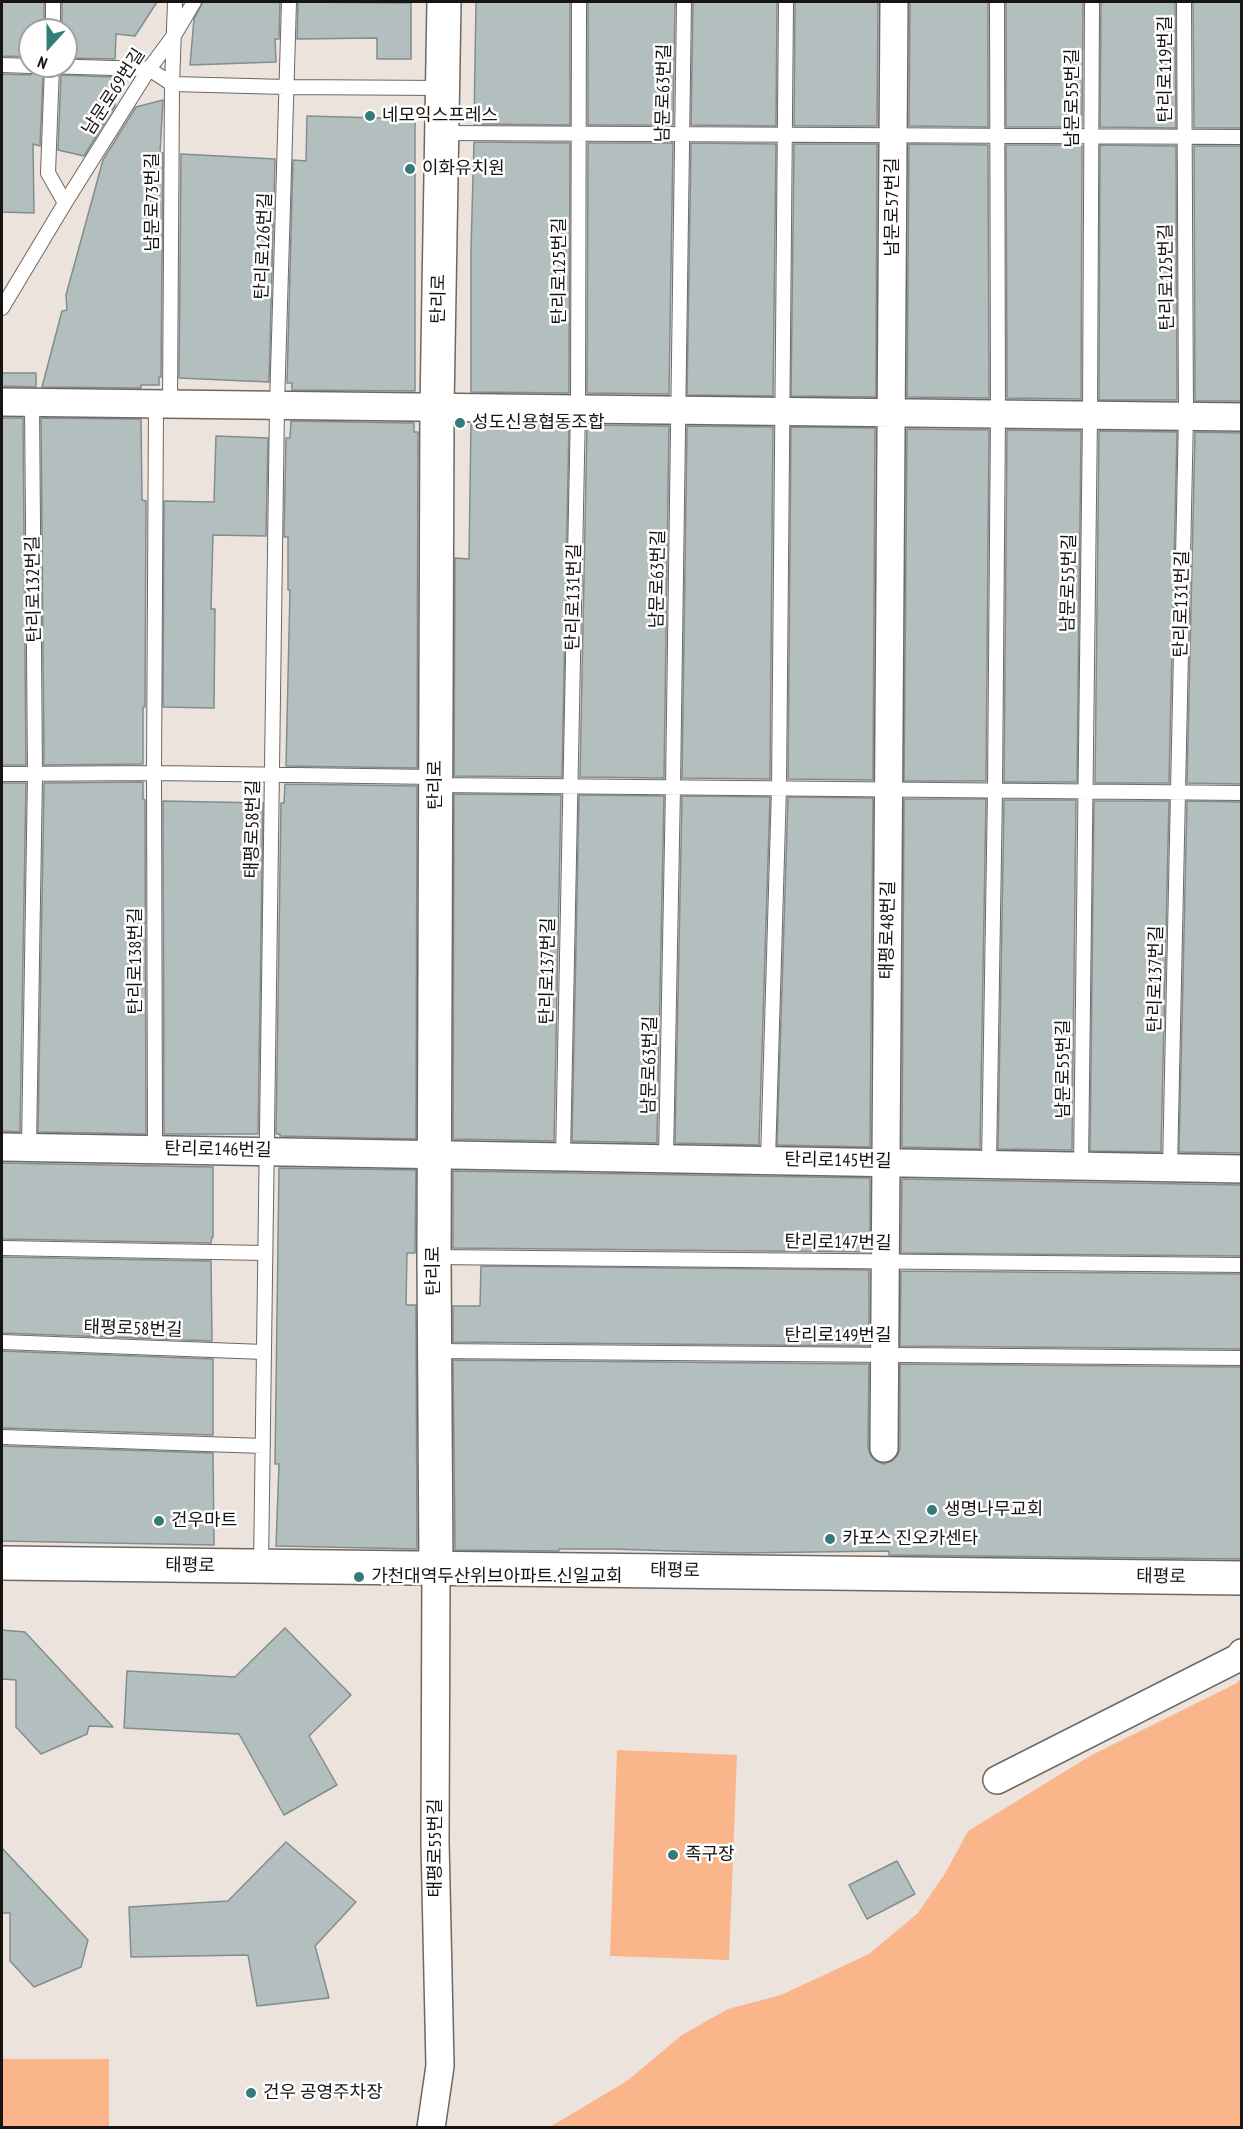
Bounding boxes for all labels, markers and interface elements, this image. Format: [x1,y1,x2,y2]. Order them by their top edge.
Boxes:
street label: 탄리로119번길 [1155,15,1177,123]
north arrow [18,18,78,78]
street label: 남문로63번길 [652,43,676,143]
street label: 남문로69번길 [78,45,150,139]
street label: 남문로55번길 [1062,49,1084,147]
text: N [35,52,50,74]
place label: 네모익스프레스 [382,105,498,127]
marker: 네모익스프레스 [363,109,377,123]
street label: 남문로73번길 [142,153,164,251]
place label: 이화유치원 [422,158,505,180]
street label: 남문로57번길 [882,158,904,256]
marker: 이화유치원 [403,162,417,176]
street label: 탄리로126번길 [251,192,277,300]
street label: 탄리로125번길 [549,217,571,325]
street label: 탄리로125번길 [1155,223,1179,331]
street label: 탄리로 [428,274,450,324]
place label: 성도신용협동조합 [472,412,604,434]
marker: 성도신용협동조합 [453,416,467,430]
street label: 남문로63번길 [646,529,670,629]
street label: 남문로55번길 [1057,533,1081,633]
street label: 탄리로132번길 [22,535,46,643]
street label: 탄리로131번길 [562,543,586,651]
street label: 탄리로131번길 [1170,550,1194,658]
street label: 탄리로 [425,760,447,810]
street label: 태평로58번길 [241,779,265,879]
street label: 태평로48번길 [876,880,900,980]
street label: 탄리로138번길 [125,907,147,1015]
street label: 탄리로137번길 [536,917,560,1025]
street label: 탄리로137번길 [1144,925,1168,1033]
street label: 남문로63번길 [638,1015,662,1115]
street label: 남문로55번길 [1053,1020,1075,1118]
street label: 탄리로146번길 [164,1138,272,1162]
street label: 탄리로145번길 [784,1149,892,1173]
street label: 탄리로147번길 [784,1231,892,1255]
street label: 탄리로 [423,1246,445,1296]
street label: 태평로58번길 [83,1316,183,1342]
street label: 탄리로149번길 [784,1325,892,1347]
place label: 생명나무교회 [944,1499,1043,1521]
marker: 생명나무교회 [925,1503,939,1517]
place label: 건우마트 [171,1510,237,1532]
marker: 건우마트 [152,1514,166,1528]
place label: 카포스 진오카센타 [842,1528,978,1550]
marker: 카포스 진오카센타 [823,1532,837,1546]
street label: 태평로 [165,1555,215,1577]
street label: 태평로 [650,1560,700,1582]
place label: 가천대역두산위브아파트.신일교회 [371,1566,623,1588]
street label: 태평로 [1136,1566,1186,1588]
marker: 가천대역두산위브아파트.신일교회 [352,1570,366,1584]
street label: 태평로55번길 [425,1799,447,1897]
place label: 족구장 [685,1844,735,1866]
marker: 족구장 [666,1848,680,1862]
place label: 건우 공영주차장 [263,2082,383,2104]
marker: 건우 공영주차장 [244,2086,258,2100]

